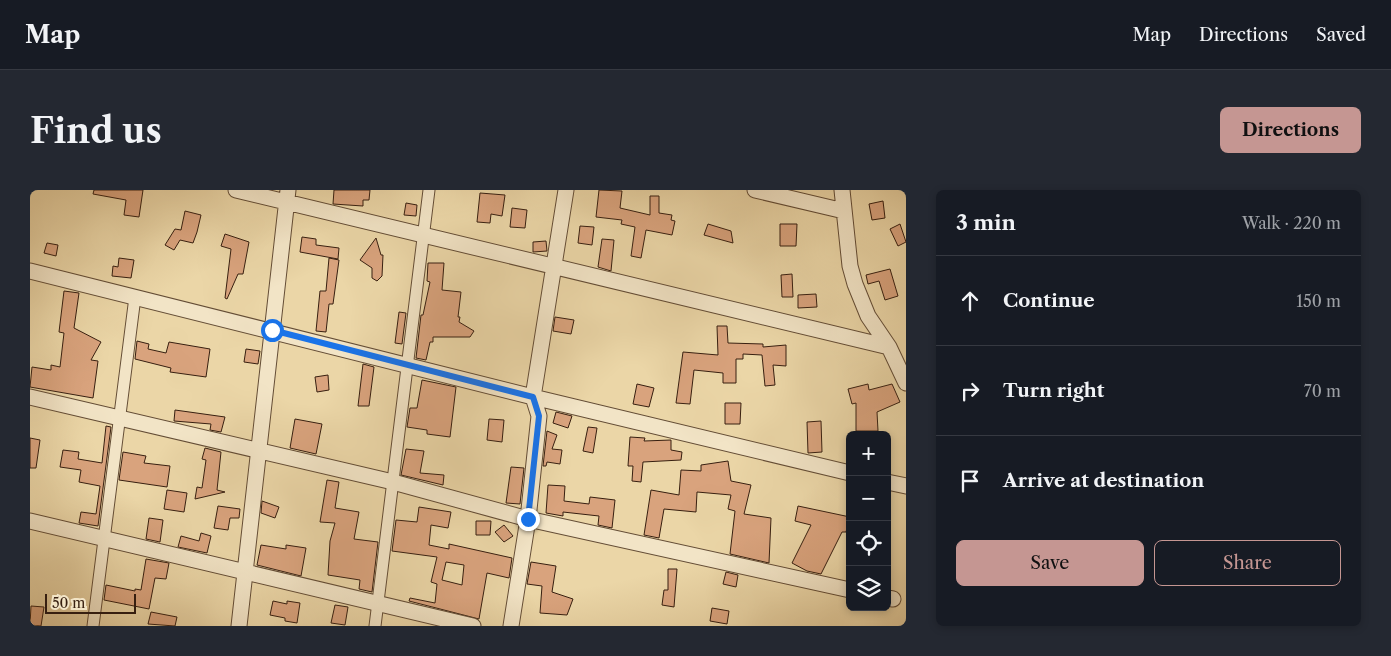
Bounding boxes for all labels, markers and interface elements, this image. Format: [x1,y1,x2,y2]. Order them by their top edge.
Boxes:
text: Map [25,20,80,49]
text: Map [1132,24,1171,46]
text: Directions [1199,24,1288,46]
text: Saved [1316,24,1366,46]
button: Directions [1220,107,1361,153]
text: Find us [30,109,162,152]
text: 3 min [956,210,1016,235]
text: Walk · 220 m [1242,213,1341,233]
icon: ahead [956,287,984,315]
text: Continue [1003,289,1095,312]
text: 150 m [1296,291,1341,311]
route start [261,319,284,342]
icon: right [956,377,984,405]
text: Turn right [1003,379,1104,402]
text: 70 m [1304,381,1341,401]
map controls [846,431,891,611]
button: + [846,431,891,476]
icon: arrive [956,467,984,495]
text: Arrive at destination [1003,469,1204,492]
button: − [846,476,891,521]
route end [517,508,540,531]
button: locate [846,521,891,566]
button: Save [956,540,1144,586]
button: Share [1154,540,1341,586]
button: layers [846,566,891,611]
scale bar [45,591,136,614]
text: 50 m [52,594,85,612]

